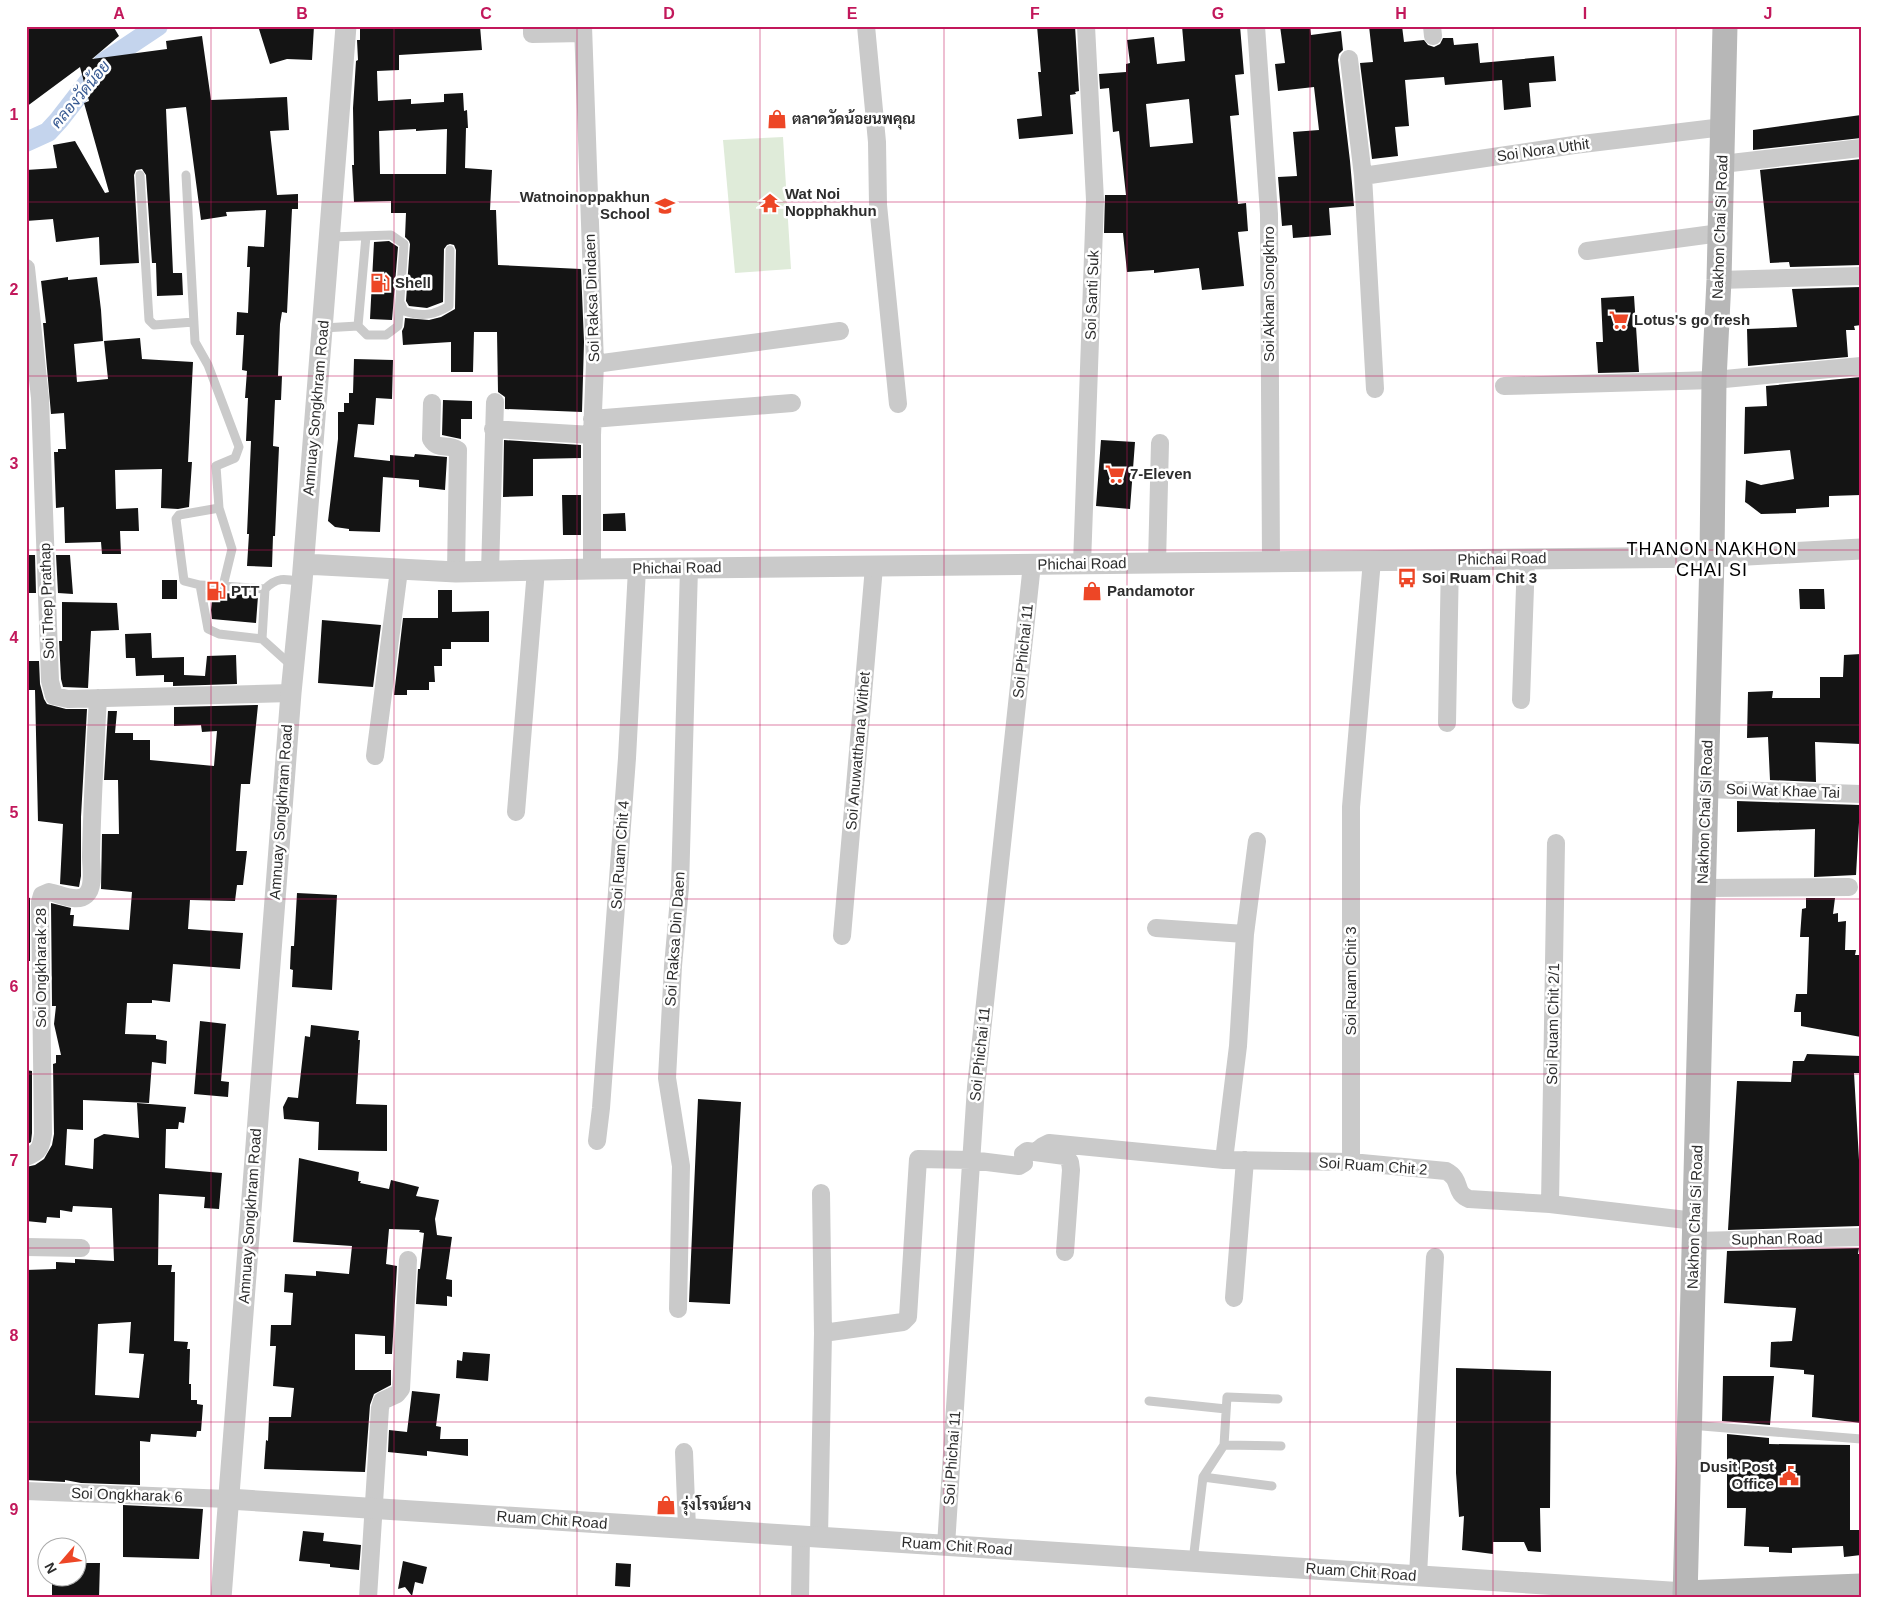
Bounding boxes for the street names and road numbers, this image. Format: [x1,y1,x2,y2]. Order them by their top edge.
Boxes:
street label: Soi Nora Uthit [1496,134,1591,164]
street label: Nakhon Chai Si Road [1708,155,1731,299]
street label: Soi Akhan Songkhro [1260,226,1277,362]
street label: Soi Raksa Dindaen [581,234,602,362]
street label: Soi Santi Suk [1081,249,1102,340]
street label: Amnuay Songkhram Road [299,320,332,496]
street label: Soi Thep Prathap [36,543,57,660]
street label: Phichai Road [1457,549,1547,568]
street label: Phichai Road [1037,554,1127,573]
street label: Phichai Road [632,558,722,577]
street label: Soi Phichai 11 [1009,603,1036,699]
street label: Soi Anuwatthana Withet [842,670,873,831]
street label: Amnuay Songkhram Road [266,724,295,900]
street label: Nakhon Chai Si Road [1693,740,1716,884]
street label: Soi Wat Khae Tai [1726,780,1840,801]
street label: Soi Ruam Chit 4 [607,800,632,910]
street label: Soi Raksa Din Daen [661,871,688,1007]
street label: Soi Ongkharak 28 [32,908,49,1028]
street label: Soi Ruam Chit 3 [1342,926,1359,1036]
street label: Soi Ruam Chit 2/1 [1543,963,1562,1085]
street label: Soi Phichai 11 [966,1006,993,1102]
street label: Amnuay Songkhram Road [235,1128,264,1304]
street label: Nakhon Chai Si Road [1683,1145,1706,1289]
street label: Soi Ruam Chit 2 [1318,1153,1428,1178]
street label: Suphan Road [1731,1229,1823,1248]
street label: Soi Phichai 11 [940,1410,963,1506]
street label: Soi Ongkharak 6 [71,1484,183,1505]
street label: Ruam Chit Road [496,1507,608,1532]
street label: Ruam Chit Road [901,1533,1013,1558]
street label: Ruam Chit Road [1305,1559,1417,1584]

